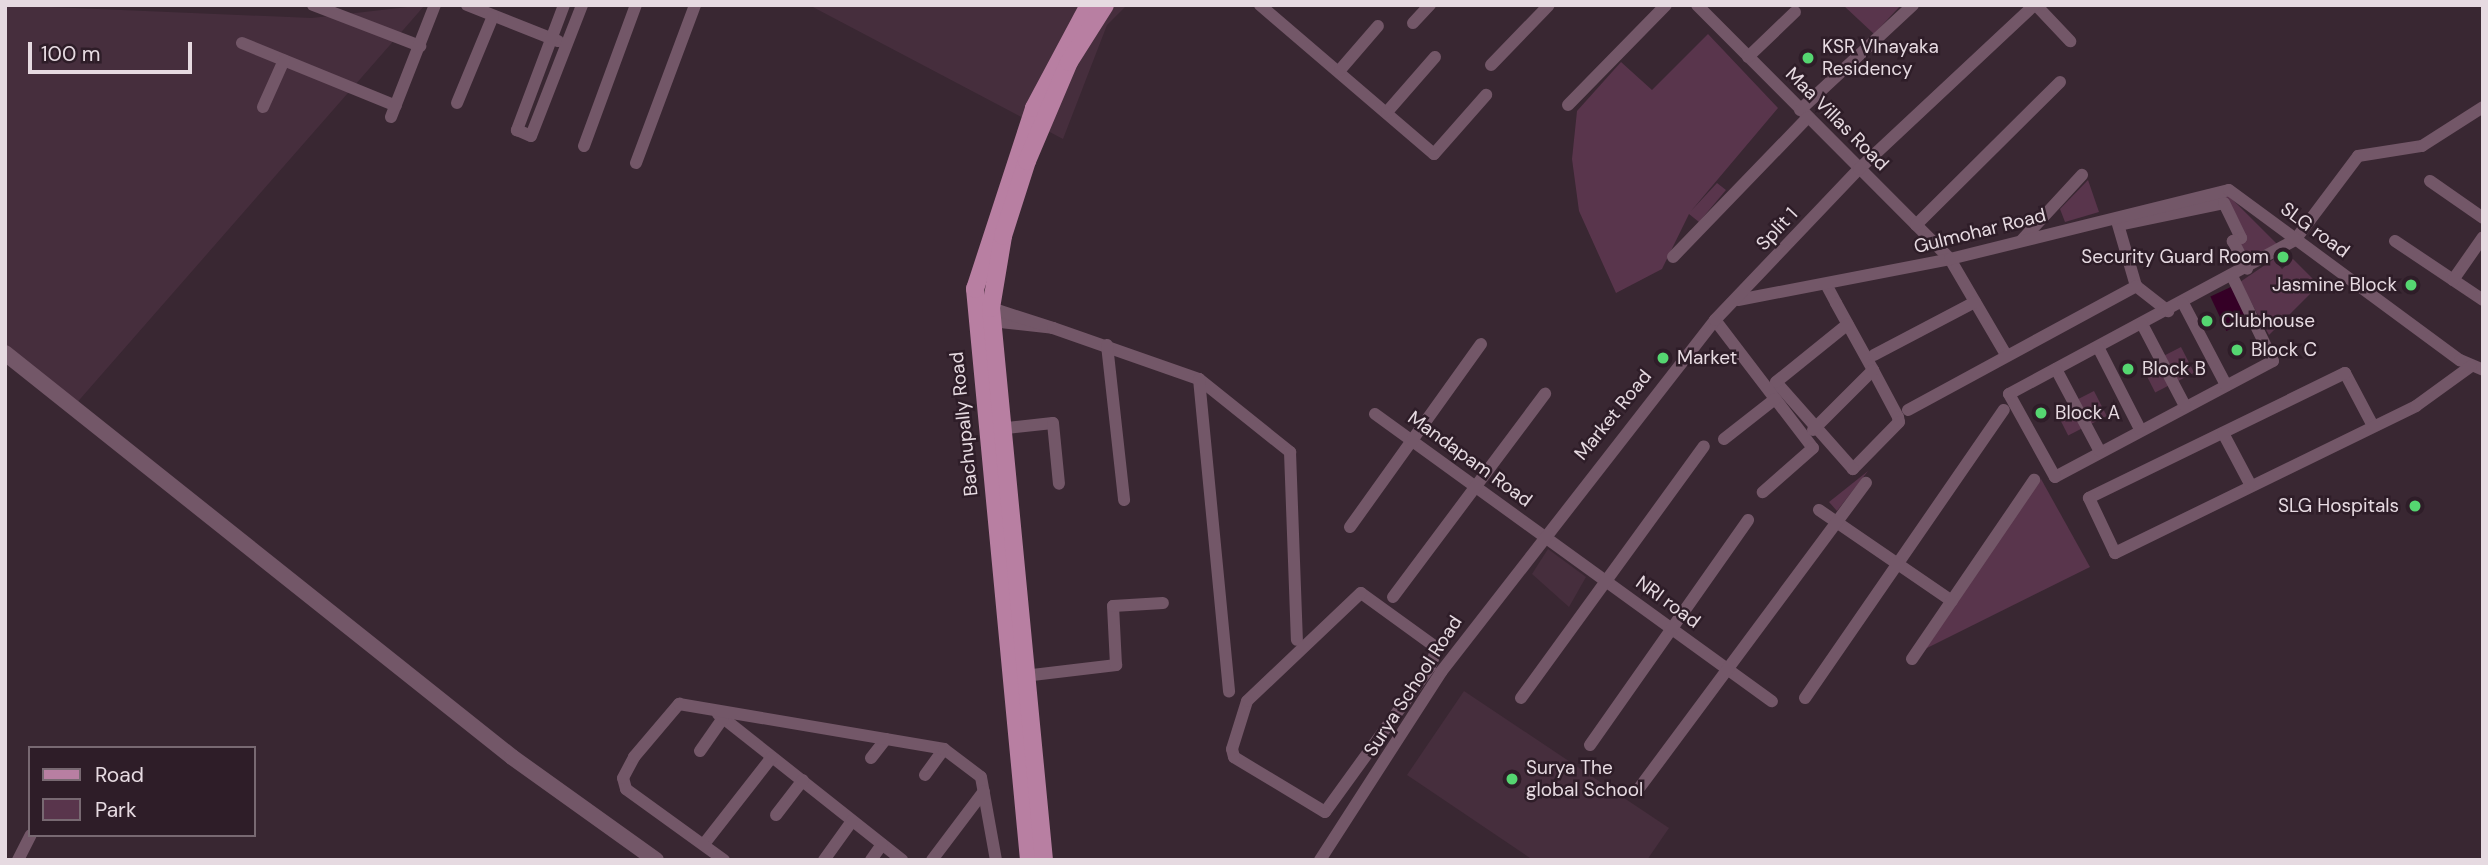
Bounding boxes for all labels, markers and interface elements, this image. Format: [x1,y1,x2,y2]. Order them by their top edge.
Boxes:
scale bar [32,28,196,72]
place label: KSR VInayaka Residency [1822,36,1939,80]
text: 100 m [41,40,101,68]
marker: KSR VInayaka Residency [1800,50,1816,66]
street label: Maa Villas Road [1781,63,1893,175]
street label: SLG road [2276,197,2354,263]
street label: Split 1 [1752,203,1802,255]
street label: Gulmohar Road [1912,204,2048,258]
place label: Security Guard Room [2081,246,2269,268]
marker: Security Guard Room [2275,249,2291,265]
place label: Jasmine Block [2272,274,2397,296]
marker: Jasmine Block [2403,277,2419,293]
place label: Clubhouse [2221,310,2315,332]
marker: Clubhouse [2199,313,2215,329]
place label: Block C [2251,339,2317,361]
marker: Block C [2229,342,2245,358]
place label: Market [1677,347,1737,369]
marker: Market [1655,350,1671,366]
street label: Bachupally Road [945,351,983,497]
place label: Block B [2142,358,2206,380]
marker: Block B [2120,361,2136,377]
street label: Market Road [1570,365,1656,465]
place label: Block A [2055,402,2120,424]
marker: Block A [2033,405,2049,421]
street label: Mandapam Road [1403,406,1537,512]
place label: SLG Hospitals [2278,495,2399,517]
marker: SLG Hospitals [2405,496,2425,516]
street label: NRI road [1631,571,1705,633]
street label: Surya School Road [1359,611,1467,761]
legend [28,746,256,837]
place label: Surya The global School [1526,757,1643,801]
text: Road [95,761,144,789]
marker: Surya The global School [1504,771,1520,787]
text: Park [95,796,136,824]

